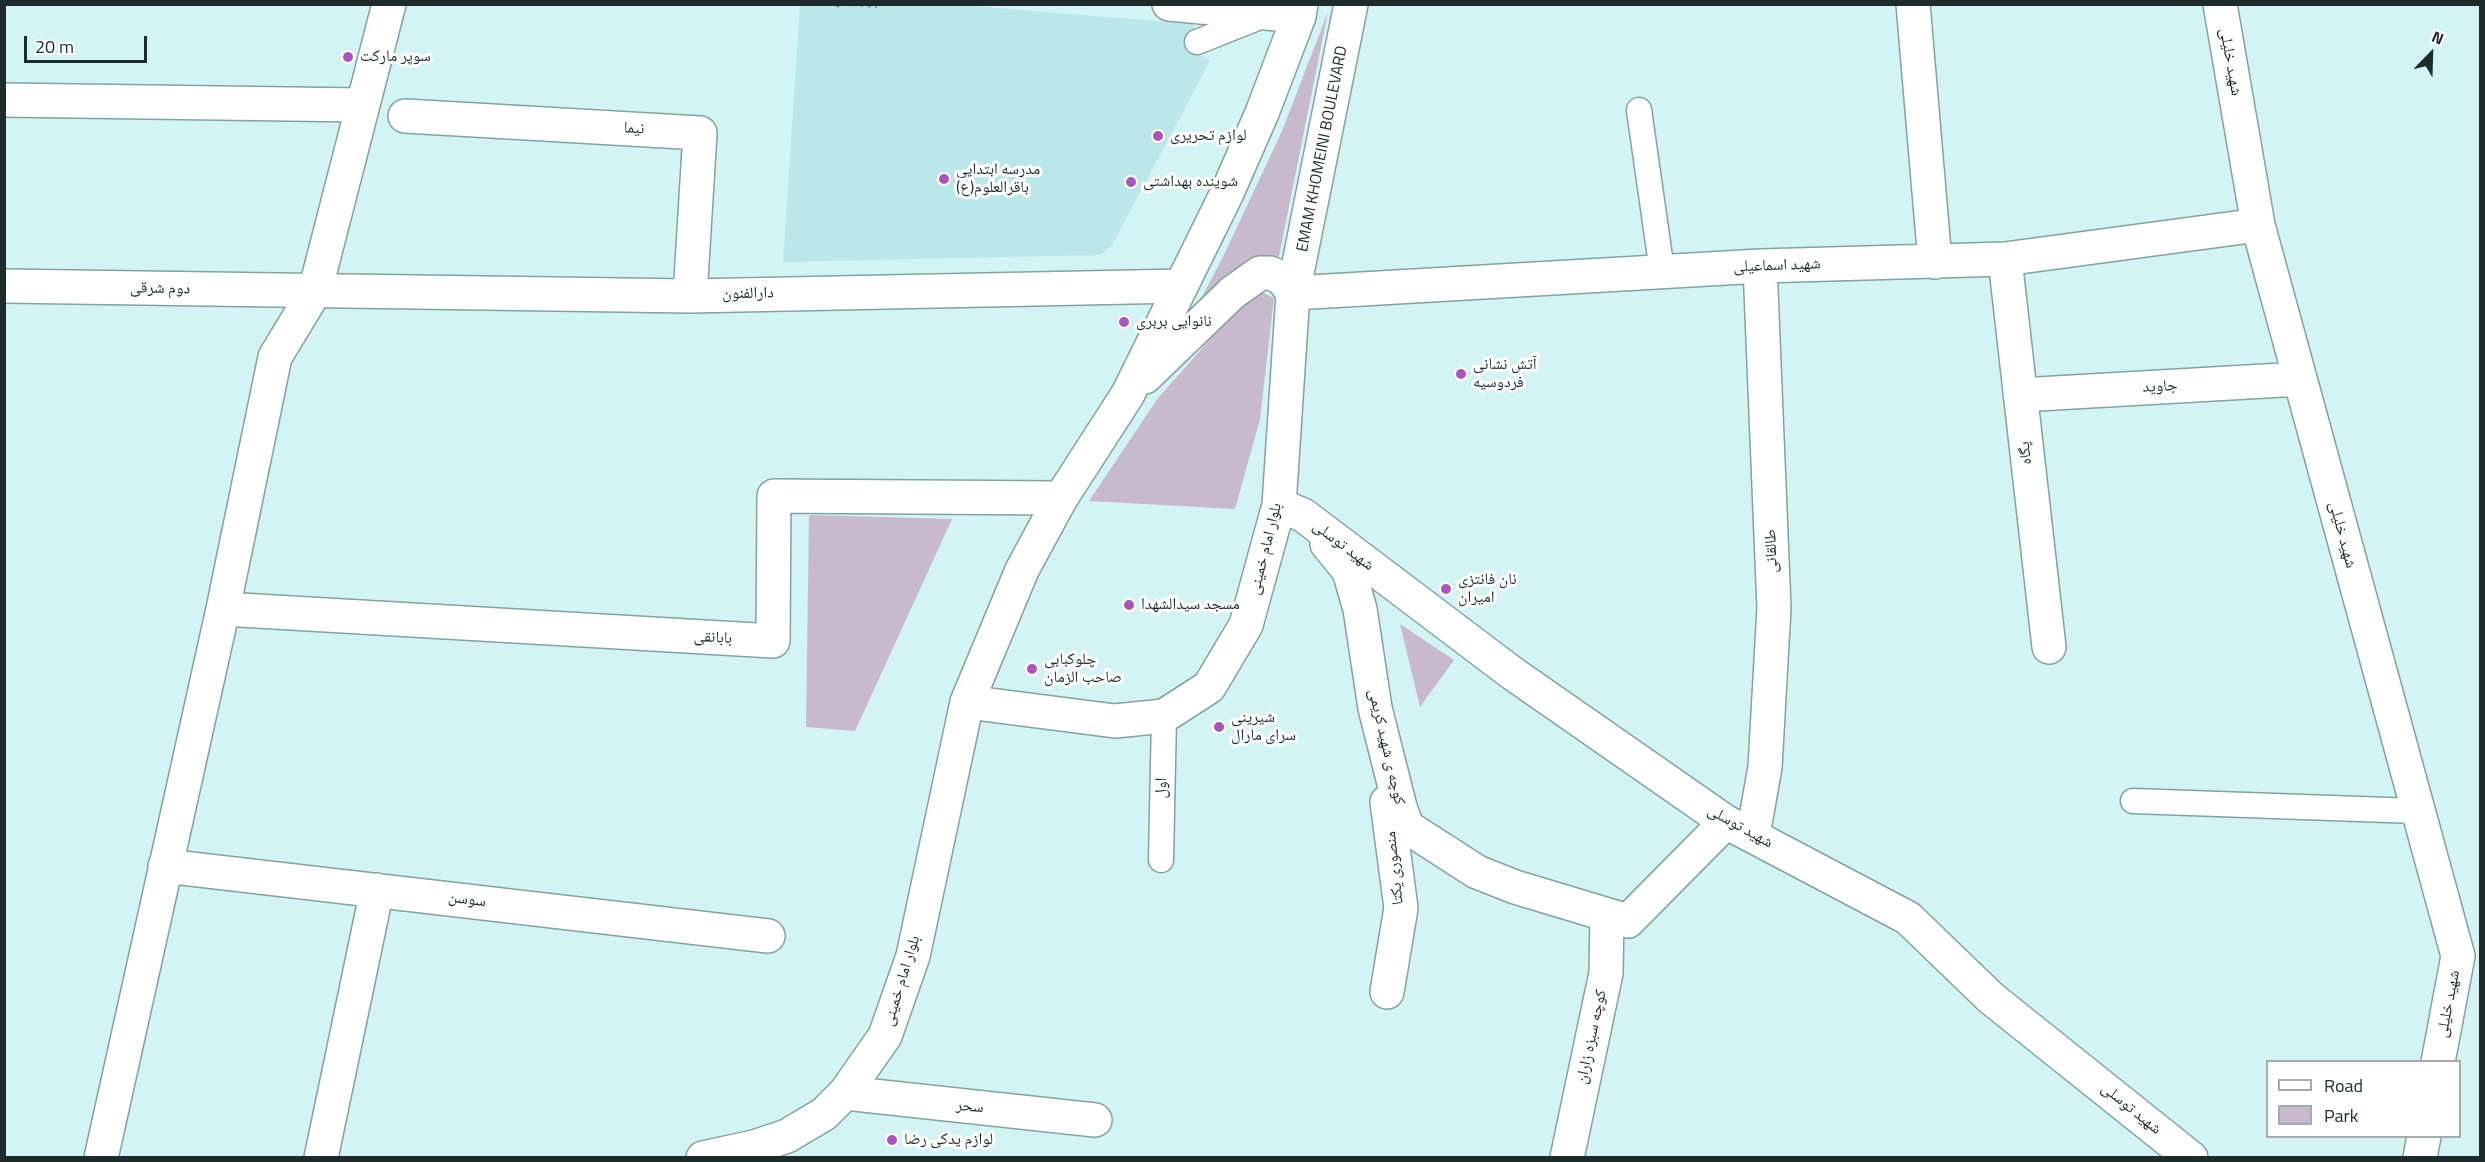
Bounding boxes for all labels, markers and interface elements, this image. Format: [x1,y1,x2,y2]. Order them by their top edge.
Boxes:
scale bar [27,24,150,62]
north arrow [2401,24,2461,84]
text: N [2428,24,2448,51]
street label: شهید خلیلی [2215,27,2245,97]
text: 20 m [35,33,74,60]
street label: EMAM KHOMEINI BOULEVARD [1294,44,1352,254]
place label: سوپر مارکت [360,47,431,67]
marker: سوپر مارکت [341,50,355,64]
street label: نیما [623,119,645,139]
place label: لوازم تحریری [1170,126,1247,146]
marker: لوازم تحریری [1151,129,1165,143]
place label: مدرسه ابتدایی باقرالعلوم(ع) [956,160,1040,198]
marker: مدرسه ابتدایی باقرالعلوم(ع) [937,172,951,186]
place label: شوینده بهداشتی [1143,172,1238,192]
marker: شوینده بهداشتی [1124,175,1138,189]
street label: شهید اسماعیلی [1733,255,1821,277]
street label: دوم شرقی [130,279,190,299]
street label: دارالفنون [722,284,774,304]
place label: نانوایی بربری [1136,312,1212,332]
marker: نانوایی بربری [1117,315,1131,329]
place label: آتش نشانی فردوسیه [1473,355,1537,393]
marker: آتش نشانی فردوسیه [1454,367,1468,381]
street label: جاوید [2142,377,2178,397]
street label: پگاه [2015,440,2037,466]
street label: شهید خلیلی [2324,500,2360,570]
street label: بلوار امام خمینی [1245,501,1287,597]
street label: شهید توسلی [1309,517,1377,575]
street label: طالقانی [1762,529,1782,573]
place label: نان فانتزی امیران [1458,570,1517,608]
marker: نان فانتزی امیران [1439,582,1453,596]
place label: مسجد سیدالشهدا [1141,595,1240,615]
marker: مسجد سیدالشهدا [1122,598,1136,612]
street label: بابانقی [693,627,733,649]
place label: چلوکبابی صاحب الزمان [1044,650,1122,688]
marker: چلوکبابی صاحب الزمان [1025,662,1039,676]
street label: کوچه ی شهید کریمی [1363,687,1409,807]
place label: شیرینی سرای مارال [1231,708,1296,746]
marker: شیرینی سرای مارال [1212,720,1226,734]
street label: اول [1152,777,1172,799]
street label: شهید توسلی [1704,801,1776,853]
street label: منصوری یکتا [1382,830,1408,906]
street label: سوسن [447,888,487,912]
street label: بلوار امام خمینی [879,933,925,1029]
street label: شهید خلیلی [2433,969,2465,1039]
street label: کوچه سبزه زاران [1573,988,1611,1086]
legend [2266,1060,2461,1138]
text: Road [2324,1072,2363,1099]
street label: شهید توسلی [2097,1079,2165,1139]
street label: سحر [955,1096,985,1118]
text: Park [2324,1102,2358,1129]
place label: لوازم یدکی رضا [904,1130,993,1150]
marker: لوازم یدکی رضا [885,1133,899,1147]

